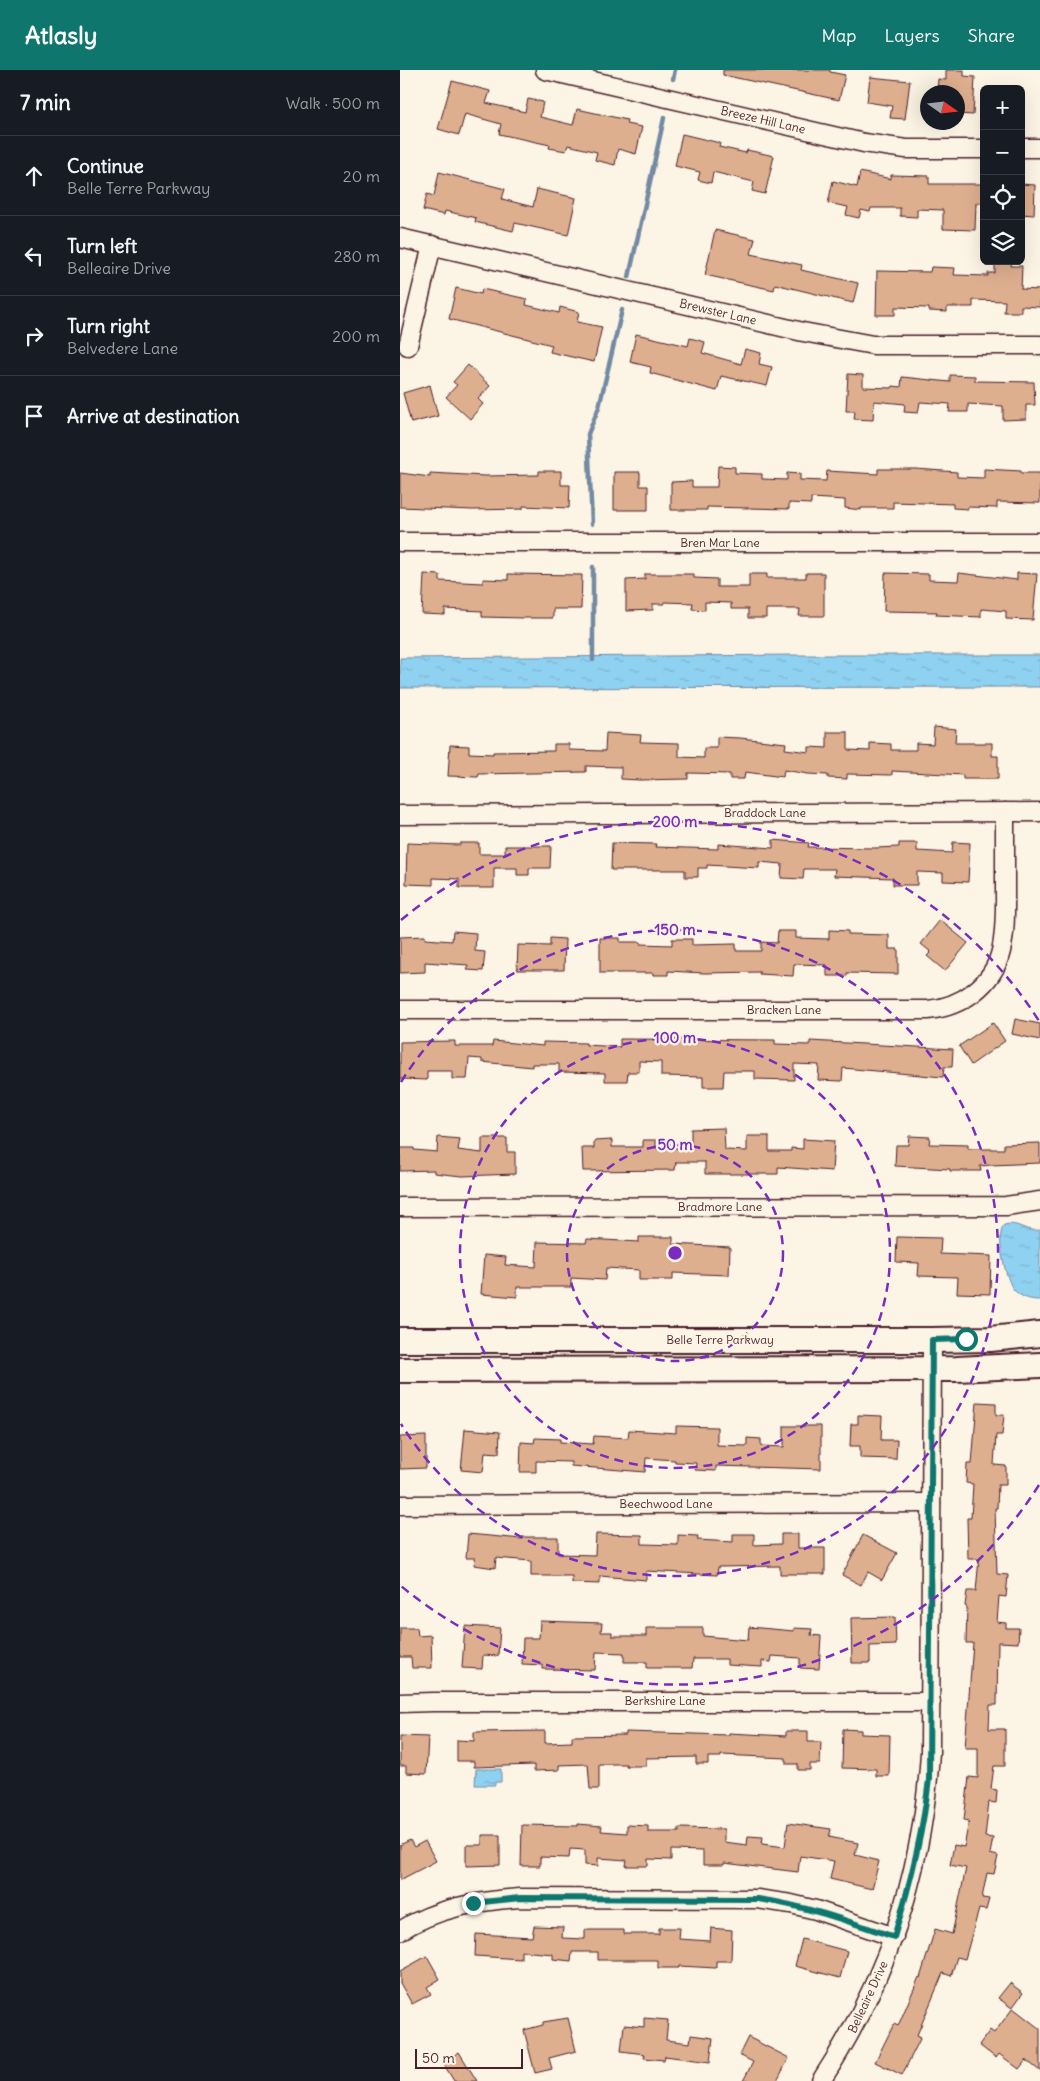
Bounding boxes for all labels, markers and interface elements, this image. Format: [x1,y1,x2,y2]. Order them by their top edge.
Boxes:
text: Atlasly [25,20,97,50]
text: Map [821,24,856,47]
text: Layers [884,24,940,47]
text: Share [968,24,1015,47]
north arrow [920,85,965,130]
map controls [980,85,1025,265]
button: + [980,85,1025,130]
text: 7 min [20,89,71,116]
text: Walk · 500 m [286,93,380,113]
street label: Breeze Hill Lane [719,102,807,137]
button: − [980,130,1025,175]
text: Continue [67,154,144,178]
icon: ahead [20,162,48,190]
text: 20 m [343,166,380,186]
button: locate [980,175,1025,220]
text: Belle Terre Parkway [67,178,210,198]
button: layers [980,220,1025,265]
text: Turn left [67,234,137,258]
icon: left [20,242,48,270]
text: 280 m [334,246,380,266]
text: Belleaire Drive [67,258,171,278]
street label: Brewster Lane [678,295,758,328]
text: Turn right [67,314,150,338]
icon: right [20,322,48,350]
text: 200 m [332,326,380,346]
text: Belvedere Lane [67,338,178,358]
icon: arrive [20,402,48,430]
text: Arrive at destination [67,404,240,428]
street label: Bren Mar Lane [680,535,760,550]
street label: Braddock Lane [724,805,806,820]
text: 200 m [653,812,697,831]
text: 150 m [654,920,696,939]
street label: Bracken Lane [747,1002,821,1017]
text: 100 m [654,1028,696,1047]
text: 50 m [657,1135,693,1154]
street label: Bradmore Lane [678,1199,762,1214]
centre of rings [666,1244,684,1262]
route start [955,1328,978,1351]
street label: Belle Terre Parkway [666,1332,774,1347]
street label: Beechwood Lane [619,1496,713,1511]
street label: Berkshire Lane [625,1693,706,1708]
route end [462,1892,485,1915]
street label: Belleaire Drive [844,1958,891,2035]
scale bar [415,2046,522,2069]
text: 50 m [422,2049,455,2067]

